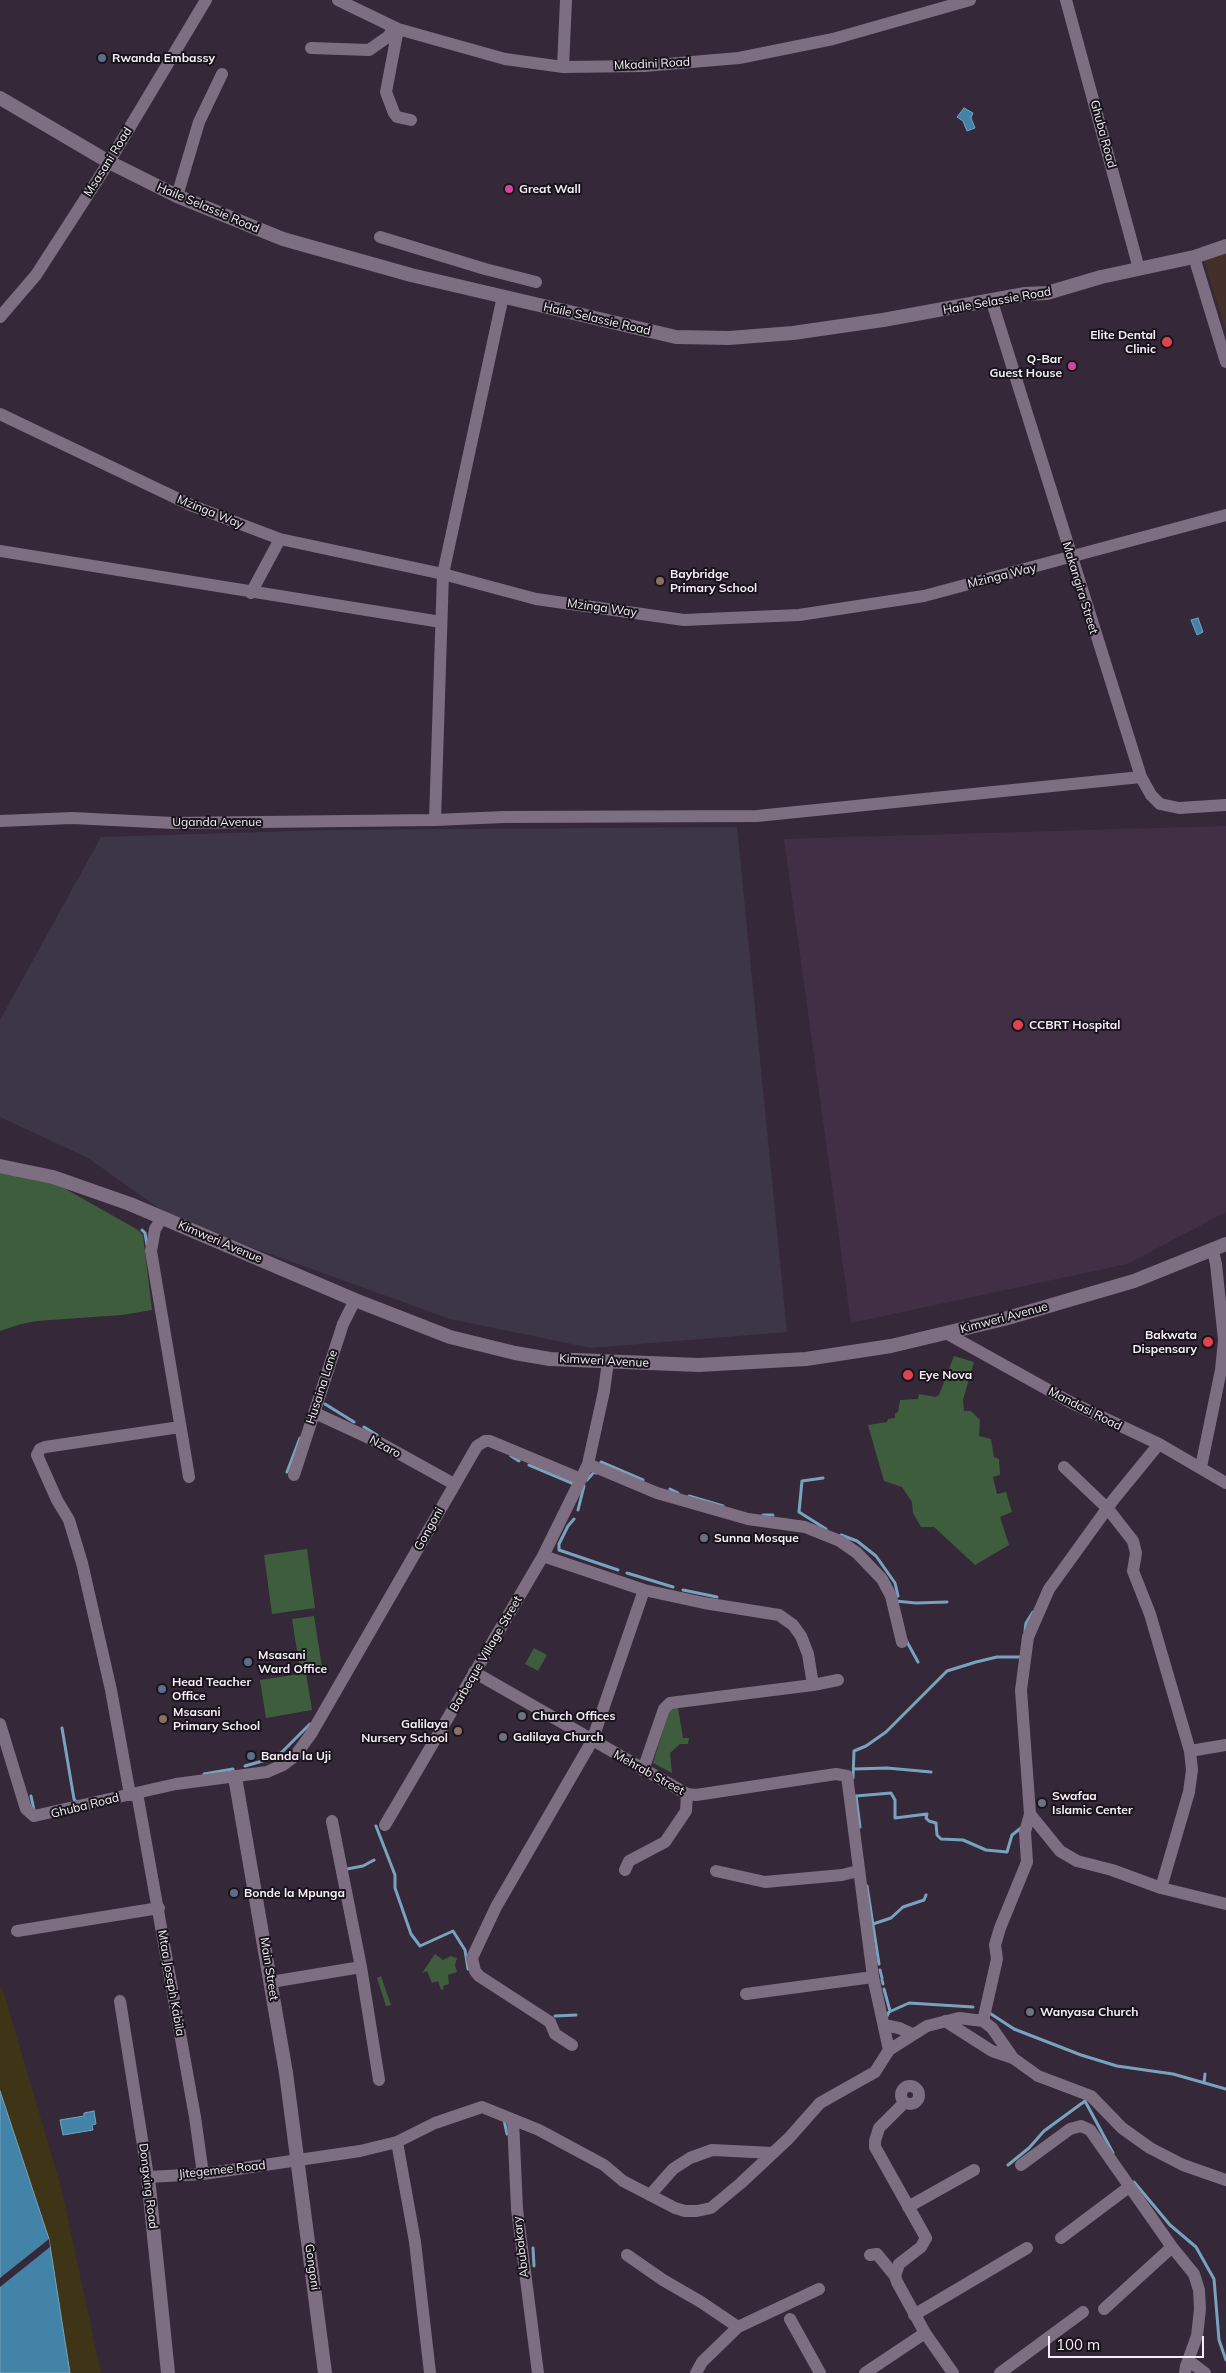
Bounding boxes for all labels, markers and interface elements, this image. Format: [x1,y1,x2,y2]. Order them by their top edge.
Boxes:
place label: Rwanda Embassy [112,51,215,65]
marker: Rwanda Embassy [96,52,108,64]
street label: Mkadini Road [614,55,690,73]
street label: Ghuba Road [1087,98,1119,170]
street label: Msasani Road [81,125,135,199]
street label: Haile Selassie Road [155,180,261,236]
place label: Great Wall [519,182,581,196]
marker: Great Wall [503,183,515,195]
street label: Haile Selassie Road [942,284,1052,318]
street label: Haile Selassie Road [542,300,652,338]
place label: Elite Dental Clinic [1090,328,1156,356]
marker: Elite Dental Clinic [1160,335,1174,349]
place label: Q-Bar Guest House [989,352,1062,380]
marker: Q-Bar Guest House [1066,360,1078,372]
street label: Mzinga Way [175,492,245,532]
street label: Makangira Street [1059,540,1101,636]
street label: Mzinga Way [966,561,1038,591]
place label: Baybridge Primary School [670,567,757,595]
marker: Baybridge Primary School [654,575,666,587]
street label: Mzinga Way [566,596,638,620]
street label: Uganda Avenue [172,815,262,829]
marker: CCBRT Hospital [1011,1018,1025,1032]
place label: CCBRT Hospital [1029,1018,1120,1032]
street label: Kimweri Avenue [176,1218,264,1266]
street label: Kimweri Avenue [959,1299,1049,1337]
place label: Bakwata Dispensary [1132,1328,1197,1356]
marker: Bakwata Dispensary [1201,1335,1215,1349]
street label: Husaina Lane [303,1348,341,1426]
street label: Kimweri Avenue [559,1351,649,1371]
marker: Eye Nova [901,1368,915,1382]
place label: Eye Nova [919,1368,972,1382]
street label: Mandasi Road [1046,1384,1124,1434]
street label: Nzaro [367,1433,403,1461]
street label: Gongoni [411,1505,447,1553]
place label: Sunna Mosque [714,1531,799,1545]
marker: Sunna Mosque [698,1532,710,1544]
street label: Barbeque Village Street [447,1593,525,1715]
place label: Msasani Ward Office [258,1648,327,1676]
marker: Msasani Ward Office [242,1656,254,1668]
place label: Head Teacher Office [172,1675,251,1703]
marker: Head Teacher Office [156,1683,168,1695]
place label: Msasani Primary School [173,1705,260,1733]
place label: Church Offices [532,1709,615,1723]
marker: Church Offices [516,1710,528,1722]
marker: Msasani Primary School [157,1713,169,1725]
place label: Galilaya Nursery School [361,1717,448,1745]
marker: Galilaya Nursery School [452,1725,464,1737]
place label: Galilaya Church [513,1730,604,1744]
marker: Galilaya Church [497,1731,509,1743]
street label: Mehrab Street [611,1748,687,1798]
place label: Banda la Uji [261,1749,331,1763]
marker: Banda la Uji [245,1750,257,1762]
place label: Swafaa Islamic Center [1052,1789,1133,1817]
street label: Ghuba Road [49,1791,121,1821]
marker: Swafaa Islamic Center [1036,1797,1048,1809]
place label: Bonde la Mpunga [244,1886,345,1900]
marker: Bonde la Mpunga [228,1887,240,1899]
street label: Mtaa Joseph Kabila [155,1929,187,2037]
street label: Main Street [257,1936,281,2002]
place label: Wanyasa Church [1040,2005,1138,2019]
marker: Wanyasa Church [1024,2006,1036,2018]
street label: Dongxing Road [136,2142,160,2230]
street label: Jitegemee Road [178,2158,266,2182]
street label: Abubakary [510,2215,532,2279]
street label: Gongoni [302,2243,322,2291]
scale bar [1051,2326,1207,2358]
text: 100 m [1056,2335,1100,2354]

